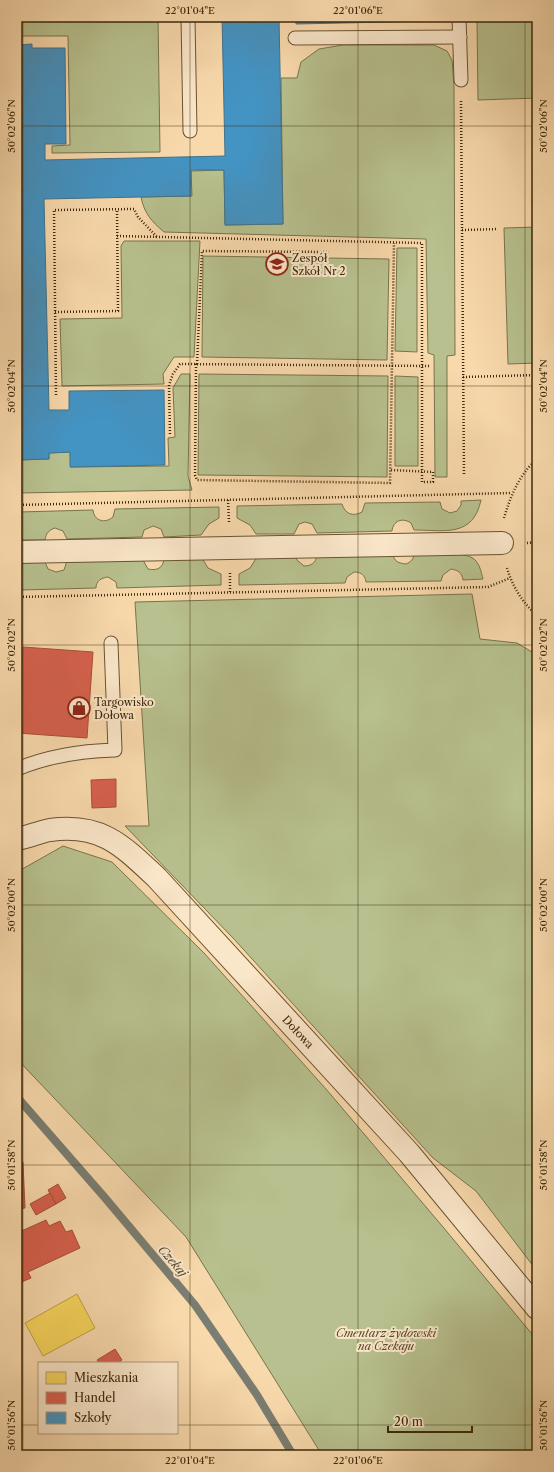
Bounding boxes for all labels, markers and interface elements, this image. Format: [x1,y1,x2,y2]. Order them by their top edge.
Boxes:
text: 22°01'04"E [165,4,215,17]
text: 22°01'06"E [333,4,383,17]
text: 50°02'06"N [5,99,18,153]
text: 50°02'06"N [537,99,550,153]
school or university icon: Zespół Szkół Nr 2 [264,251,290,277]
place label: Zespół Szkół Nr 2 [292,251,346,278]
text: 50°02'04"N [5,359,18,413]
text: 50°02'04"N [537,359,550,413]
text: 50°02'02"N [5,618,18,672]
text: 50°02'02"N [537,618,550,672]
shop icon: Targowisko Dołowa [66,695,92,721]
place label: Targowisko Dołowa [94,695,154,722]
text: 50°02'00"N [5,878,18,932]
text: 50°02'00"N [537,878,550,932]
street label: Dołowa [279,1013,317,1052]
text: 50°01'58"N [5,1140,18,1190]
text: 50°01'58"N [537,1140,550,1190]
water label: Czekaj [155,1242,192,1281]
park label: Cmentarz żydowski na Czekaju [336,1326,437,1353]
legend [38,1362,178,1434]
text: Mieszkania [74,1370,139,1385]
text: Handel [74,1390,116,1405]
text: 50°01'56"N [5,1400,18,1450]
text: 50°01'56"N [537,1400,550,1450]
scale bar [388,1408,472,1434]
text: Szkoły [74,1410,112,1425]
text: 20 m [394,1414,423,1429]
text: 22°01'04"E [165,1454,215,1467]
text: 22°01'06"E [333,1454,383,1467]

